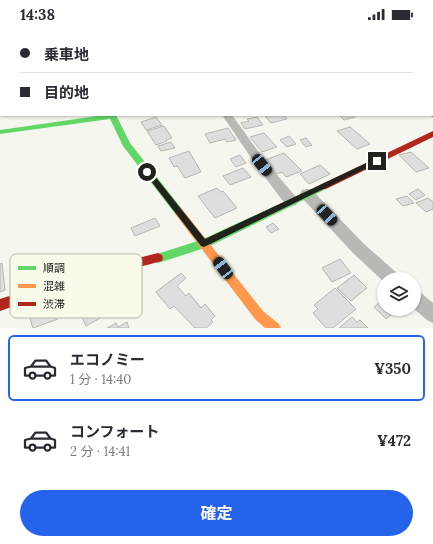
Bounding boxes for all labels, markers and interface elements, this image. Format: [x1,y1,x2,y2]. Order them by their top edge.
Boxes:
text: 14:38 [20,5,55,24]
text: 乗車地 [44,45,89,64]
text: 目的地 [44,83,89,102]
car [250,152,274,178]
route end [368,152,386,170]
route start [138,163,156,181]
car [314,202,340,228]
legend [10,254,142,318]
car [211,255,235,281]
text: 順調 [43,261,65,275]
map controls [377,272,421,316]
button: layers [377,272,421,316]
text: 混雑 [43,279,65,293]
text: 渋滞 [43,297,65,311]
icon: car [22,350,58,386]
text: エコノミー [70,350,145,369]
text: ¥350 [374,359,411,378]
text: 1 分 · 14:40 [70,371,131,388]
icon: car [22,422,58,458]
text: コンフォート [70,422,160,441]
text: ¥472 [377,431,411,450]
text: 2 分 · 14:41 [70,443,130,460]
button: 確定 [20,490,413,536]

